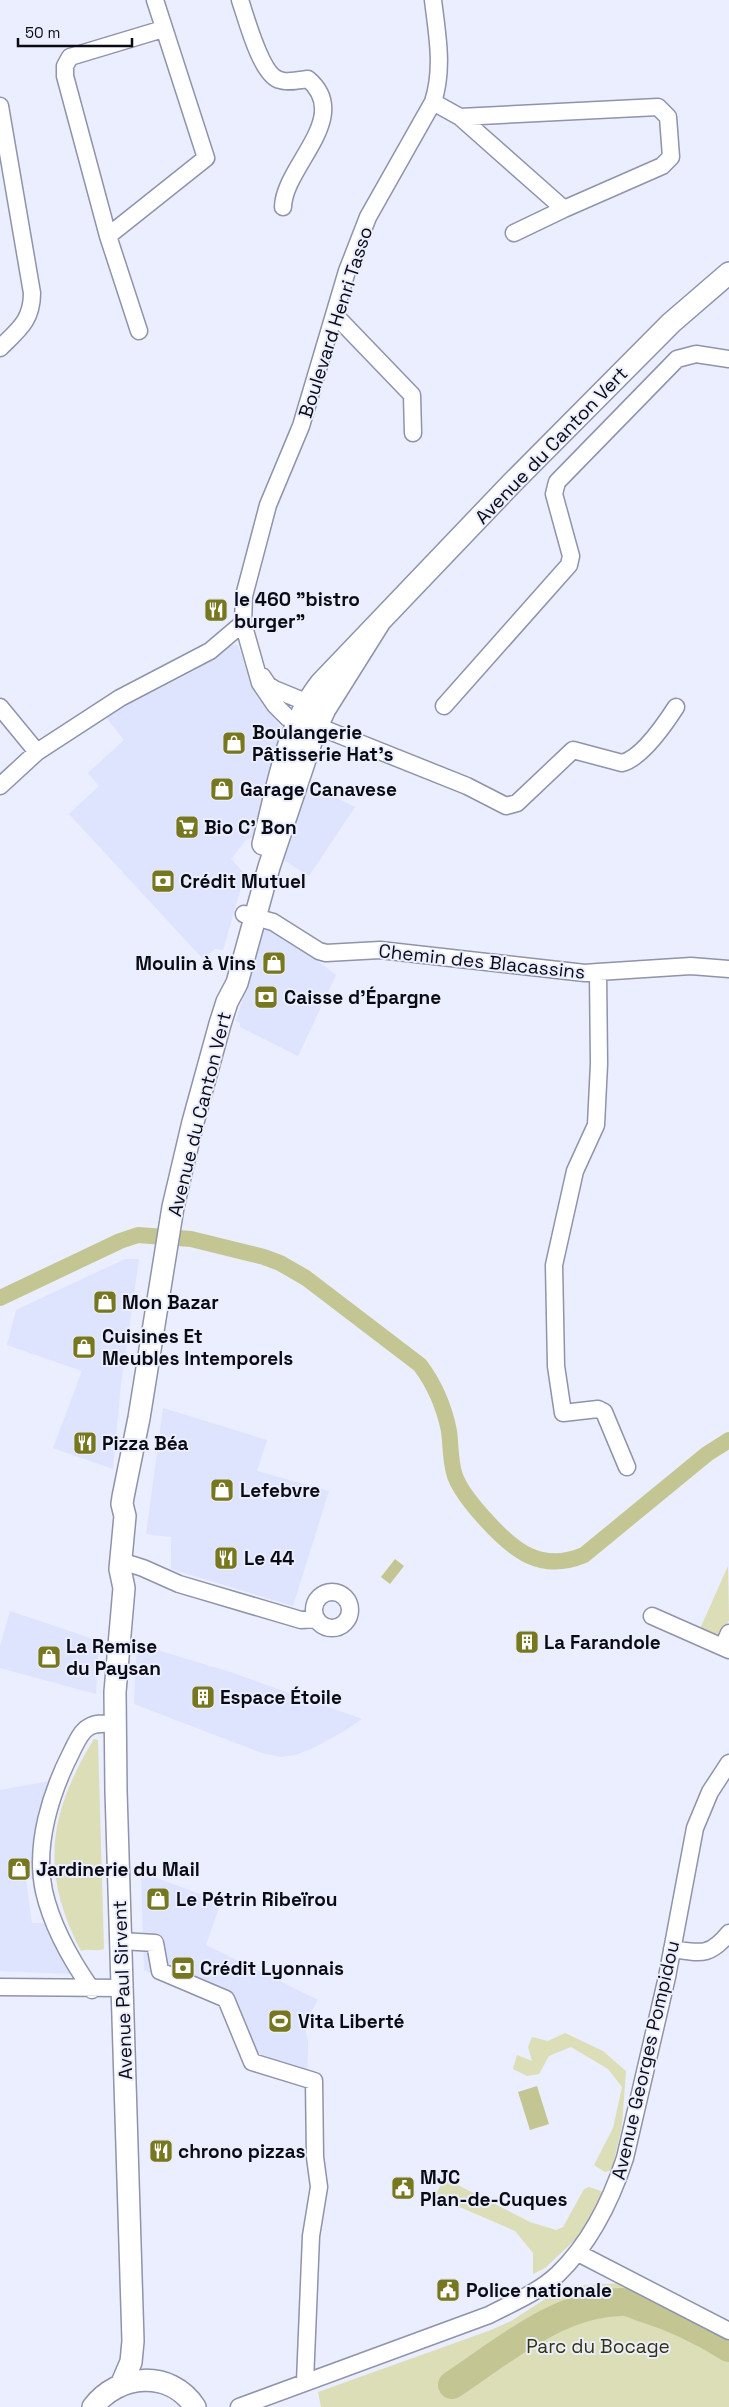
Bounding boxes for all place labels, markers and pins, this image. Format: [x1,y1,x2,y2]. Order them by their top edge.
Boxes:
place label: le 460 "bistro burger" [234,587,360,634]
restaurant icon: le 460 "bistro burger" [203,597,229,623]
place label: Boulangerie Pâtisserie Hat's [252,720,394,767]
shop icon: Boulangerie Pâtisserie Hat's [221,730,247,756]
shop icon: Garage Canavese [209,776,235,802]
place label: Garage Canavese [240,777,397,802]
supermarket icon: Bio C' Bon [174,814,200,840]
place label: Bio C' Bon [204,815,297,840]
bank icon: Crédit Mutuel [150,868,176,894]
place label: Crédit Mutuel [180,869,306,894]
shop icon: Moulin à Vins [261,950,287,976]
place label: Moulin à Vins [135,951,256,976]
bank icon: Caisse d'Épargne [253,984,279,1010]
place label: Caisse d'Épargne [284,985,441,1010]
shop icon: Mon Bazar [92,1289,118,1315]
place label: Mon Bazar [122,1290,219,1315]
place label: Cuisines Et Meubles Intemporels [102,1324,293,1371]
shop icon: Cuisines Et Meubles Intemporels [71,1334,97,1360]
restaurant icon: Pizza Béa [72,1430,98,1456]
place label: Pizza Béa [102,1431,189,1456]
shop icon: Lefebvre [209,1477,235,1503]
place label: Lefebvre [240,1478,320,1503]
restaurant icon: Le 44 [213,1545,239,1571]
place label: Le 44 [244,1546,294,1571]
building icon: La Farandole [514,1629,540,1655]
place label: La Farandole [544,1630,661,1655]
place label: La Remise du Paysan [66,1634,161,1681]
shop icon: La Remise du Paysan [36,1644,62,1670]
building icon: Espace Étoile [190,1684,216,1710]
place label: Espace Étoile [220,1685,342,1710]
shop icon: Jardinerie du Mail [6,1856,32,1882]
place label: Jardinerie du Mail [36,1857,200,1882]
shop icon: Le Pétrin Ribeïrou [145,1886,171,1912]
place label: Le Pétrin Ribeïrou [176,1887,337,1912]
bank icon: Crédit Lyonnais [170,1955,196,1981]
place label: Crédit Lyonnais [200,1956,344,1981]
sports icon: Vita Liberté [267,2008,293,2034]
place label: Vita Liberté [298,2009,405,2034]
restaurant icon: chrono pizzas [148,2138,174,2164]
place label: chrono pizzas [178,2139,306,2164]
place label: MJC Plan-de-Cuques [420,2165,567,2212]
public building icon: MJC Plan-de-Cuques [390,2175,416,2201]
public building icon: Police nationale [435,2277,461,2303]
place label: Police nationale [466,2278,612,2303]

